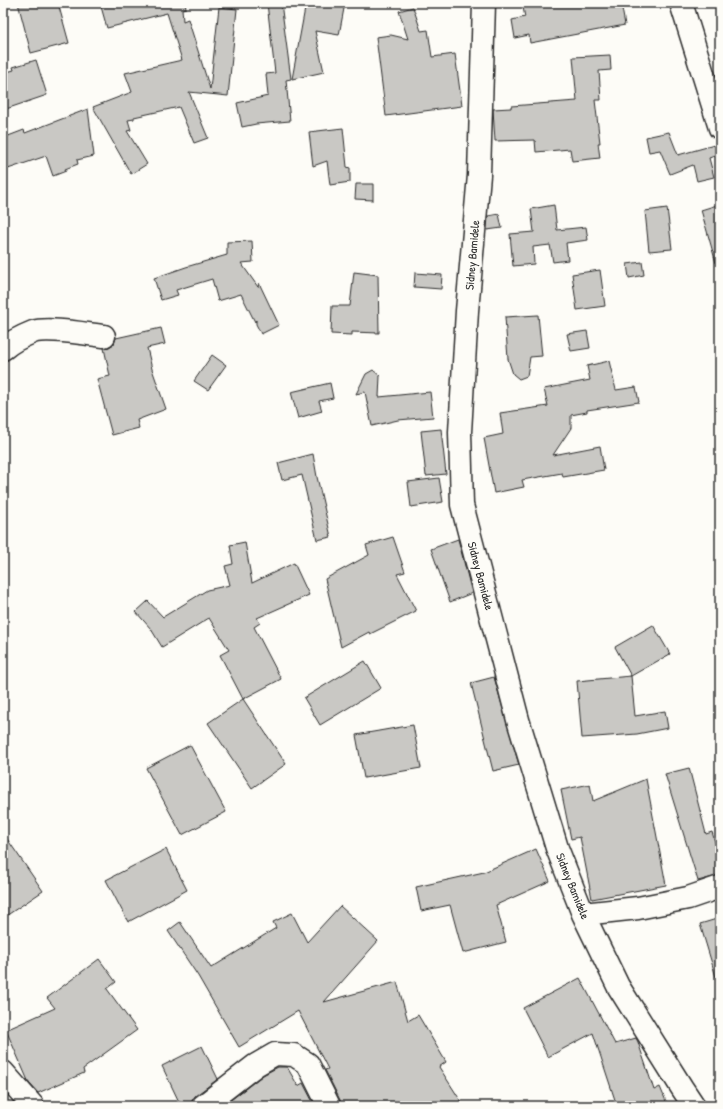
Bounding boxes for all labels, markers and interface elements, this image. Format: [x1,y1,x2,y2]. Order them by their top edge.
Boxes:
street label: Sidney Bamidele [460,219,484,291]
street label: Sidney Bamidele [464,540,498,612]
street label: Sidney Bamidele [552,850,594,922]

